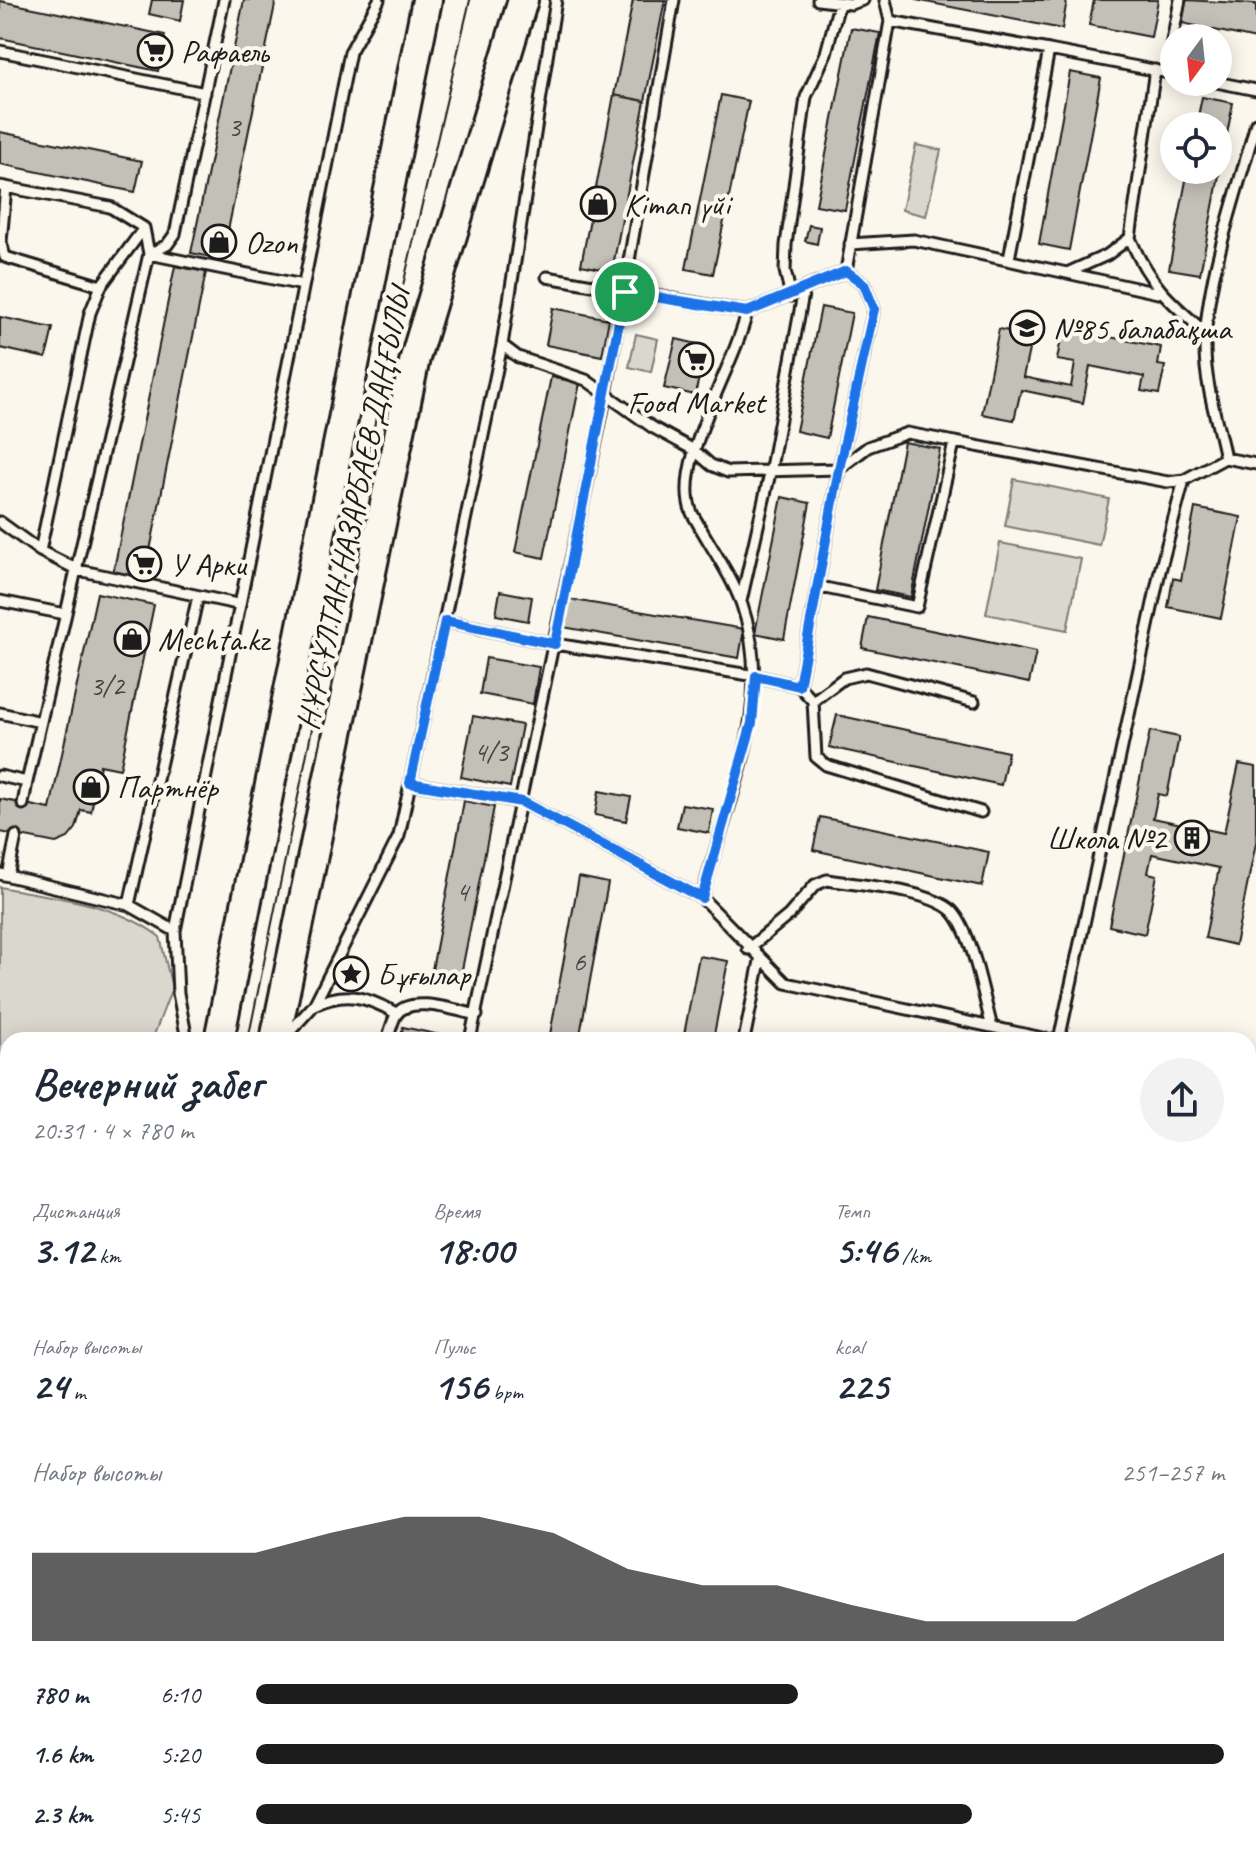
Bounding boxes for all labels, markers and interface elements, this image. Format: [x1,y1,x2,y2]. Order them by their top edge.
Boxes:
north arrow [1160,24,1232,96]
map controls [1160,24,1232,184]
place label: Рафаель [181,31,271,72]
supermarket icon: Рафаель [136,32,174,70]
house number: 3 [228,109,243,144]
button: locate [1160,112,1232,184]
place label: Кітап үйі [624,184,734,225]
shop icon: Кітап үйі [579,185,617,223]
place label: Ozon [245,222,298,263]
shop icon: Ozon [200,223,238,261]
pin [591,258,659,326]
icon: arrive [603,270,647,314]
street label: НҰРСҰЛТАН НАЗАРБАЕВ ДАҢҒЫЛЫ [287,279,422,734]
place label: №85 балабақша [1053,308,1233,349]
school or university icon: №85 балабақша [1008,309,1046,347]
supermarket icon: Food Market [677,341,715,379]
place label: Food Market [627,382,768,423]
place label: У Арки [170,544,248,585]
supermarket icon: У Арки [125,545,163,583]
place label: Mechta.kz [158,619,272,660]
shop icon: Mechta.kz [113,620,151,658]
house number: 3/2 [90,668,127,703]
house number: 4/3 [474,734,511,769]
place label: Партнёр [117,767,220,808]
shop icon: Партнёр [72,768,110,806]
place label: Школа №2 [1047,818,1169,859]
building icon: Школа №2 [1173,819,1211,857]
house number: 4 [456,874,471,909]
house number: 6 [573,944,587,979]
place label: Бұғылар [377,954,472,995]
place icon: Бұғылар [332,955,370,993]
text: Вечерний забег [32,1056,262,1111]
button: share [1140,1058,1224,1142]
text: 20:31 · 4 × 780 m [32,1114,193,1147]
text: Дистанция [32,1197,120,1225]
text: Время [433,1197,480,1225]
text: Темп [835,1197,870,1225]
text: 3.12 [32,1225,94,1275]
text: 18:00 [433,1225,513,1275]
text: 5:46 [835,1225,897,1275]
text: km [94,1242,121,1270]
text: /km [897,1242,931,1270]
text: Набор высоты [32,1333,141,1361]
text: Пульс [433,1333,476,1361]
text: kcal [835,1333,864,1361]
text: 24 [32,1361,68,1411]
text: 156 [433,1361,488,1411]
text: 225 [835,1361,888,1411]
text: m [68,1378,86,1406]
text: bpm [488,1378,523,1406]
text: Набор высоты [32,1456,161,1489]
text: 251–257 m [1121,1456,1224,1489]
text: 780 m [32,1678,88,1711]
text: 6:10 [160,1678,200,1711]
text: 1.6 km [32,1738,93,1771]
text: 5:20 [160,1738,200,1771]
text: 2.3 km [32,1798,92,1831]
text: 5:45 [160,1798,200,1831]

